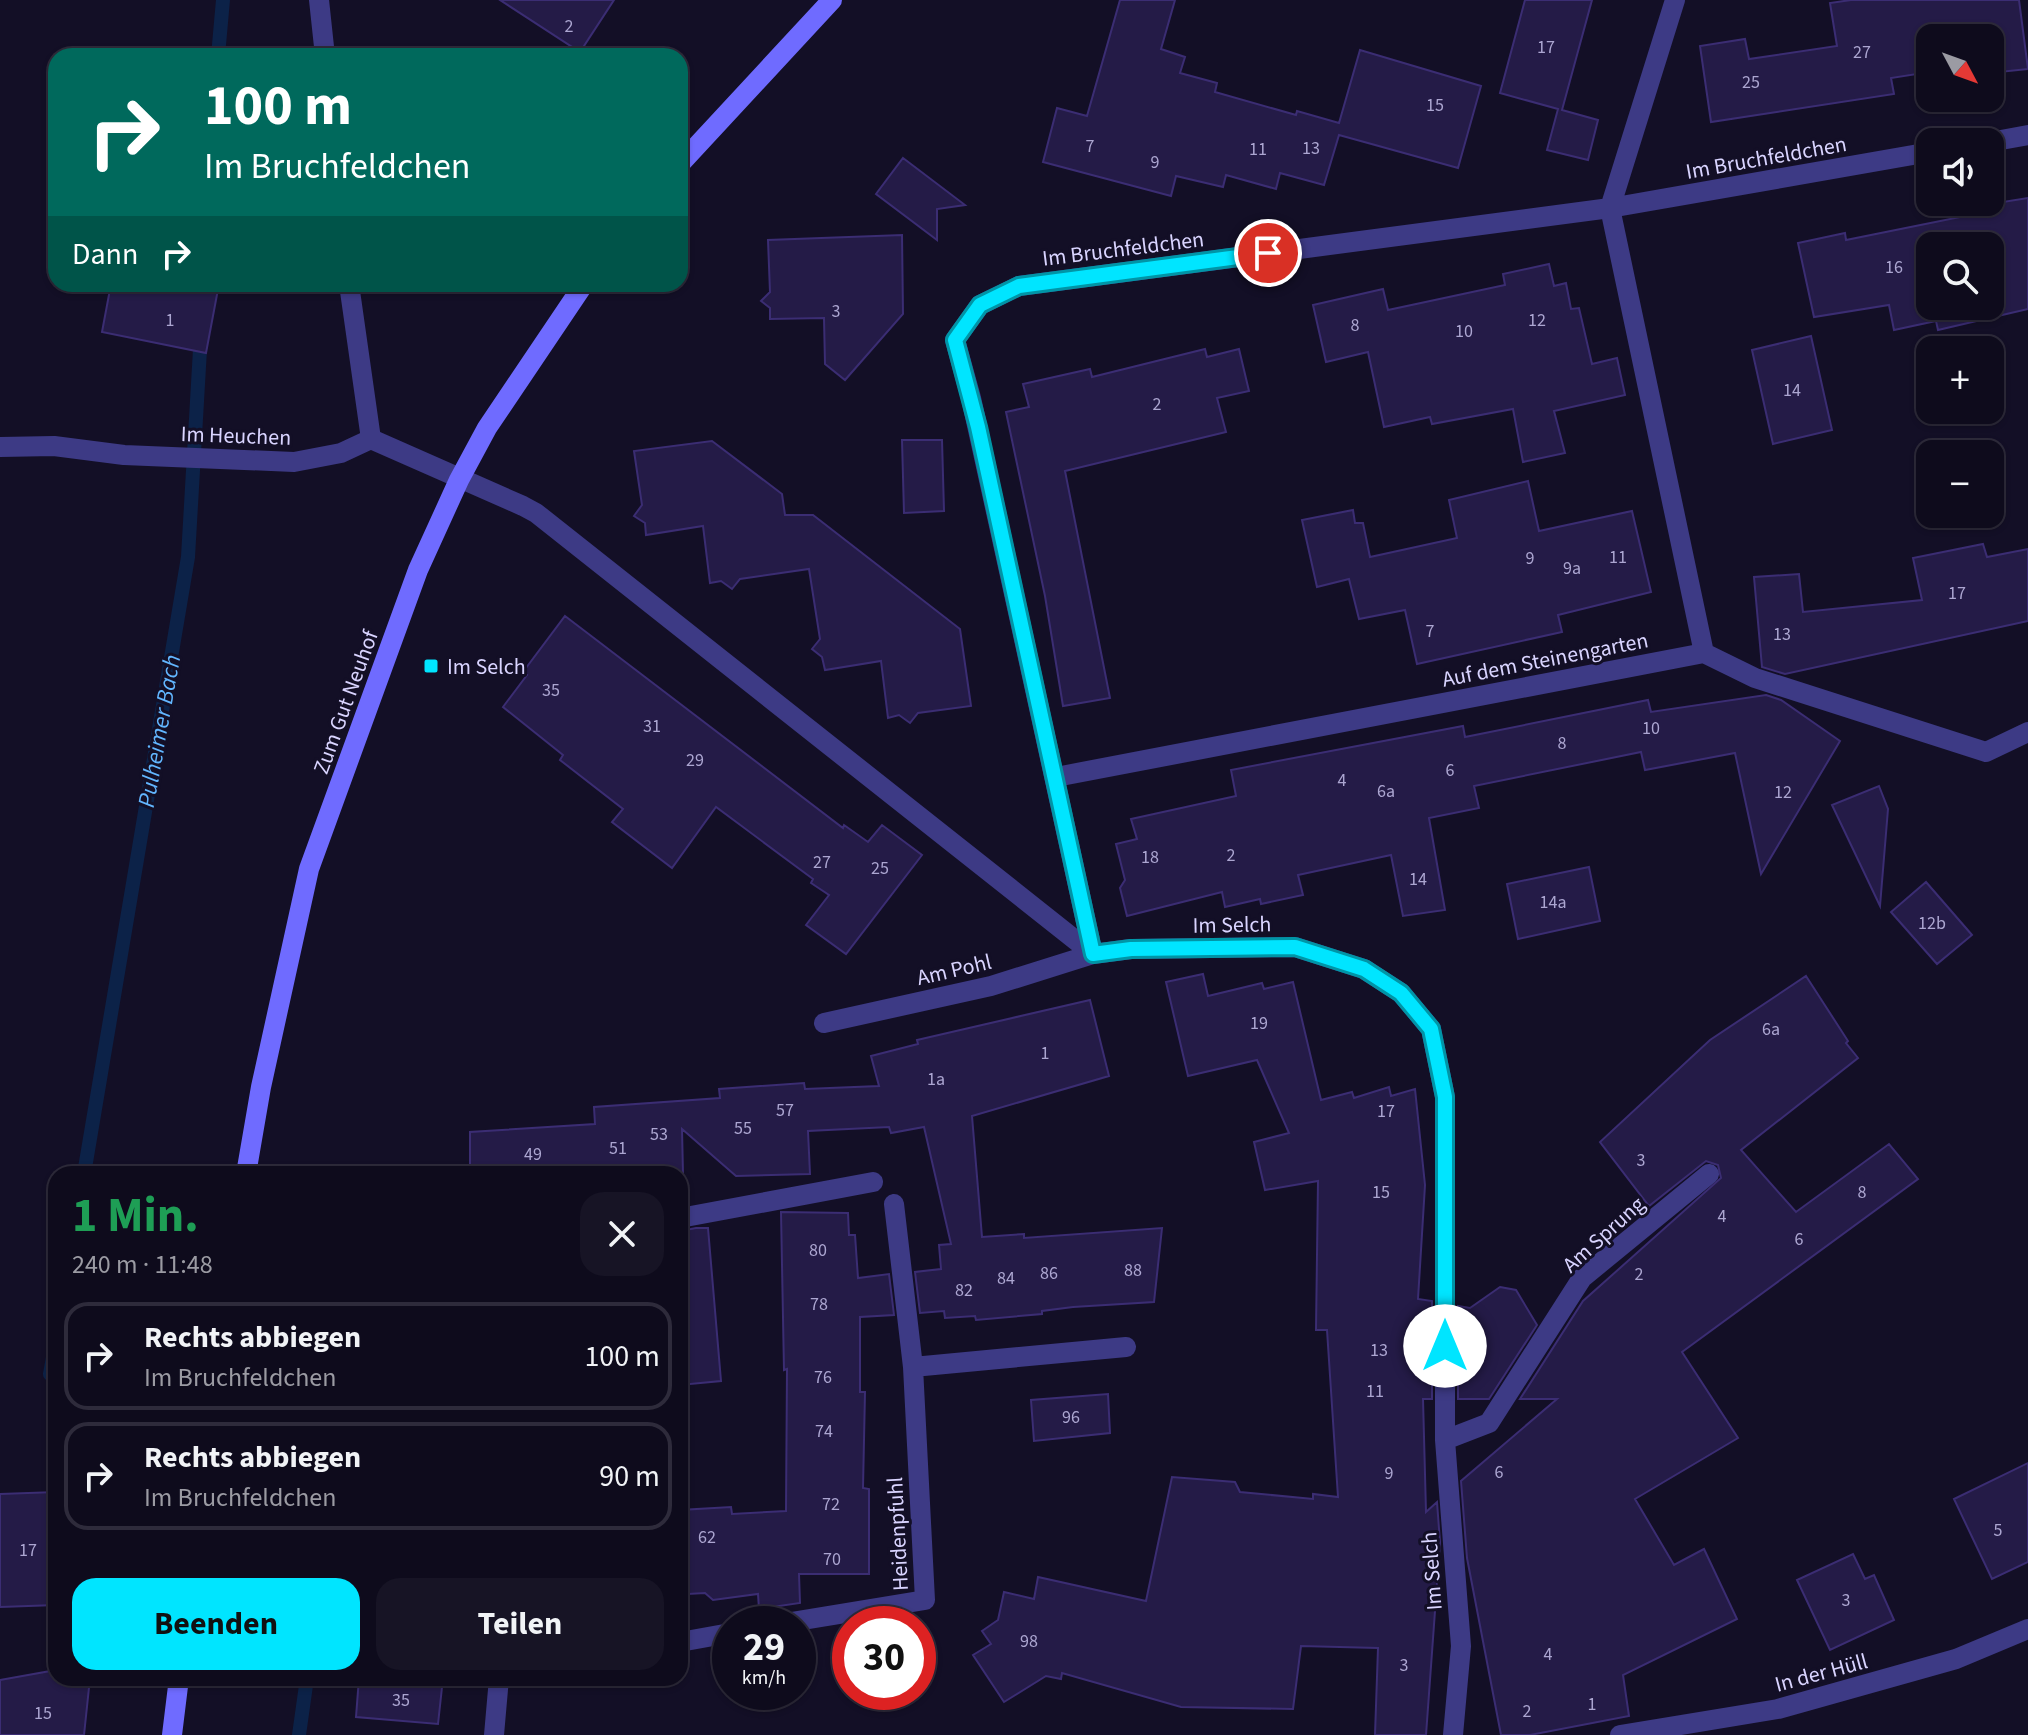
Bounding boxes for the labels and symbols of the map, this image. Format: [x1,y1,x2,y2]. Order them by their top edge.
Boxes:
house number: 2 [565,14,574,39]
north arrow [1916,24,2004,112]
house number: 17 [1537,35,1555,60]
house number: 27 [1853,40,1871,65]
house number: 25 [1742,70,1760,95]
house number: 15 [1426,93,1444,118]
street label: Im Bruchfeldchen [1683,128,1849,188]
house number: 7 [1086,134,1095,159]
house number: 13 [1302,136,1320,161]
house number: 11 [1249,137,1267,162]
house number: 9 [1151,150,1160,175]
pin [1234,219,1302,287]
street label: Im Bruchfeldchen [1040,223,1206,275]
house number: 16 [1885,255,1903,280]
house number: 3 [832,299,841,324]
house number: 1 [166,308,174,333]
house number: 12 [1528,308,1546,333]
house number: 8 [1351,313,1360,338]
house number: 10 [1455,319,1473,344]
house number: 14 [1783,378,1801,403]
house number: 2 [1153,392,1162,417]
street label: Im Heuchen [180,418,292,454]
house number: 11 [1609,545,1627,570]
house number: 9 [1526,546,1535,571]
house number: 9a [1563,556,1581,581]
house number: 17 [1948,581,1966,606]
house number: 7 [1426,619,1435,644]
house number: 13 [1773,622,1791,647]
street label: Auf dem Steinengarten [1439,624,1651,696]
street label: Zum Gut Neuhof [305,625,387,779]
place label: Im Selch [447,651,526,683]
water label: Pulheimer Bach [129,652,190,810]
marker: Im Selch [422,657,440,675]
house number: 35 [542,678,560,703]
house number: 31 [643,714,661,739]
house number: 10 [1642,716,1660,741]
house number: 8 [1558,731,1567,756]
house number: 29 [686,748,704,773]
house number: 6 [1446,758,1455,783]
house number: 4 [1338,768,1347,793]
house number: 6a [1377,779,1395,804]
house number: 12 [1774,780,1792,805]
house number: 2 [1227,843,1236,868]
house number: 18 [1141,845,1159,870]
house number: 27 [813,850,831,875]
house number: 25 [871,856,889,881]
house number: 14 [1409,867,1427,892]
house number: 14a [1540,890,1566,915]
street label: Im Selch [1192,908,1272,942]
house number: 12b [1918,911,1946,936]
street label: Am Pohl [914,946,995,994]
house number: 19 [1250,1011,1268,1036]
house number: 6a [1762,1017,1780,1042]
house number: 1 [1041,1041,1049,1066]
house number: 1a [927,1067,945,1092]
house number: 57 [776,1098,794,1123]
house number: 17 [1377,1099,1395,1124]
house number: 55 [734,1116,752,1141]
house number: 53 [650,1122,668,1147]
house number: 51 [609,1136,627,1161]
house number: 49 [524,1142,542,1167]
house number: 3 [1637,1148,1646,1173]
house number: 15 [1372,1180,1390,1205]
house number: 8 [1858,1180,1867,1205]
street label: Am Sprung [1555,1189,1652,1281]
house number: 4 [1718,1204,1727,1229]
house number: 6 [1795,1227,1804,1252]
house number: 80 [809,1238,827,1263]
house number: 88 [1124,1258,1142,1283]
house number: 86 [1040,1261,1058,1286]
house number: 2 [1635,1262,1644,1287]
house number: 84 [997,1266,1015,1291]
house number: 82 [955,1278,973,1303]
house number: 78 [810,1292,828,1317]
position arrow [1403,1304,1487,1388]
house number: 13 [1370,1338,1388,1363]
house number: 76 [814,1365,832,1390]
house number: 11 [1366,1379,1384,1404]
house number: 96 [1062,1405,1080,1430]
house number: 74 [815,1419,833,1444]
house number: 6 [1495,1460,1504,1485]
house number: 9 [1385,1461,1394,1486]
street label: Heidenpfuhl [879,1476,917,1592]
house number: 72 [822,1492,840,1517]
house number: 5 [1994,1518,2003,1543]
house number: 62 [698,1525,716,1550]
street label: Im Selch [1413,1531,1451,1611]
house number: 17 [19,1538,37,1563]
house number: 70 [823,1547,841,1572]
house number: 3 [1842,1588,1851,1613]
speed limit sign: 30 [832,1606,936,1710]
house number: 98 [1020,1629,1038,1654]
house number: 4 [1544,1642,1553,1667]
street label: In der Hüll [1771,1645,1871,1701]
house number: 3 [1400,1653,1409,1678]
house number: 35 [392,1688,410,1713]
house number: 1 [1588,1692,1596,1717]
house number: 2 [1523,1699,1532,1724]
house number: 15 [34,1701,52,1726]

